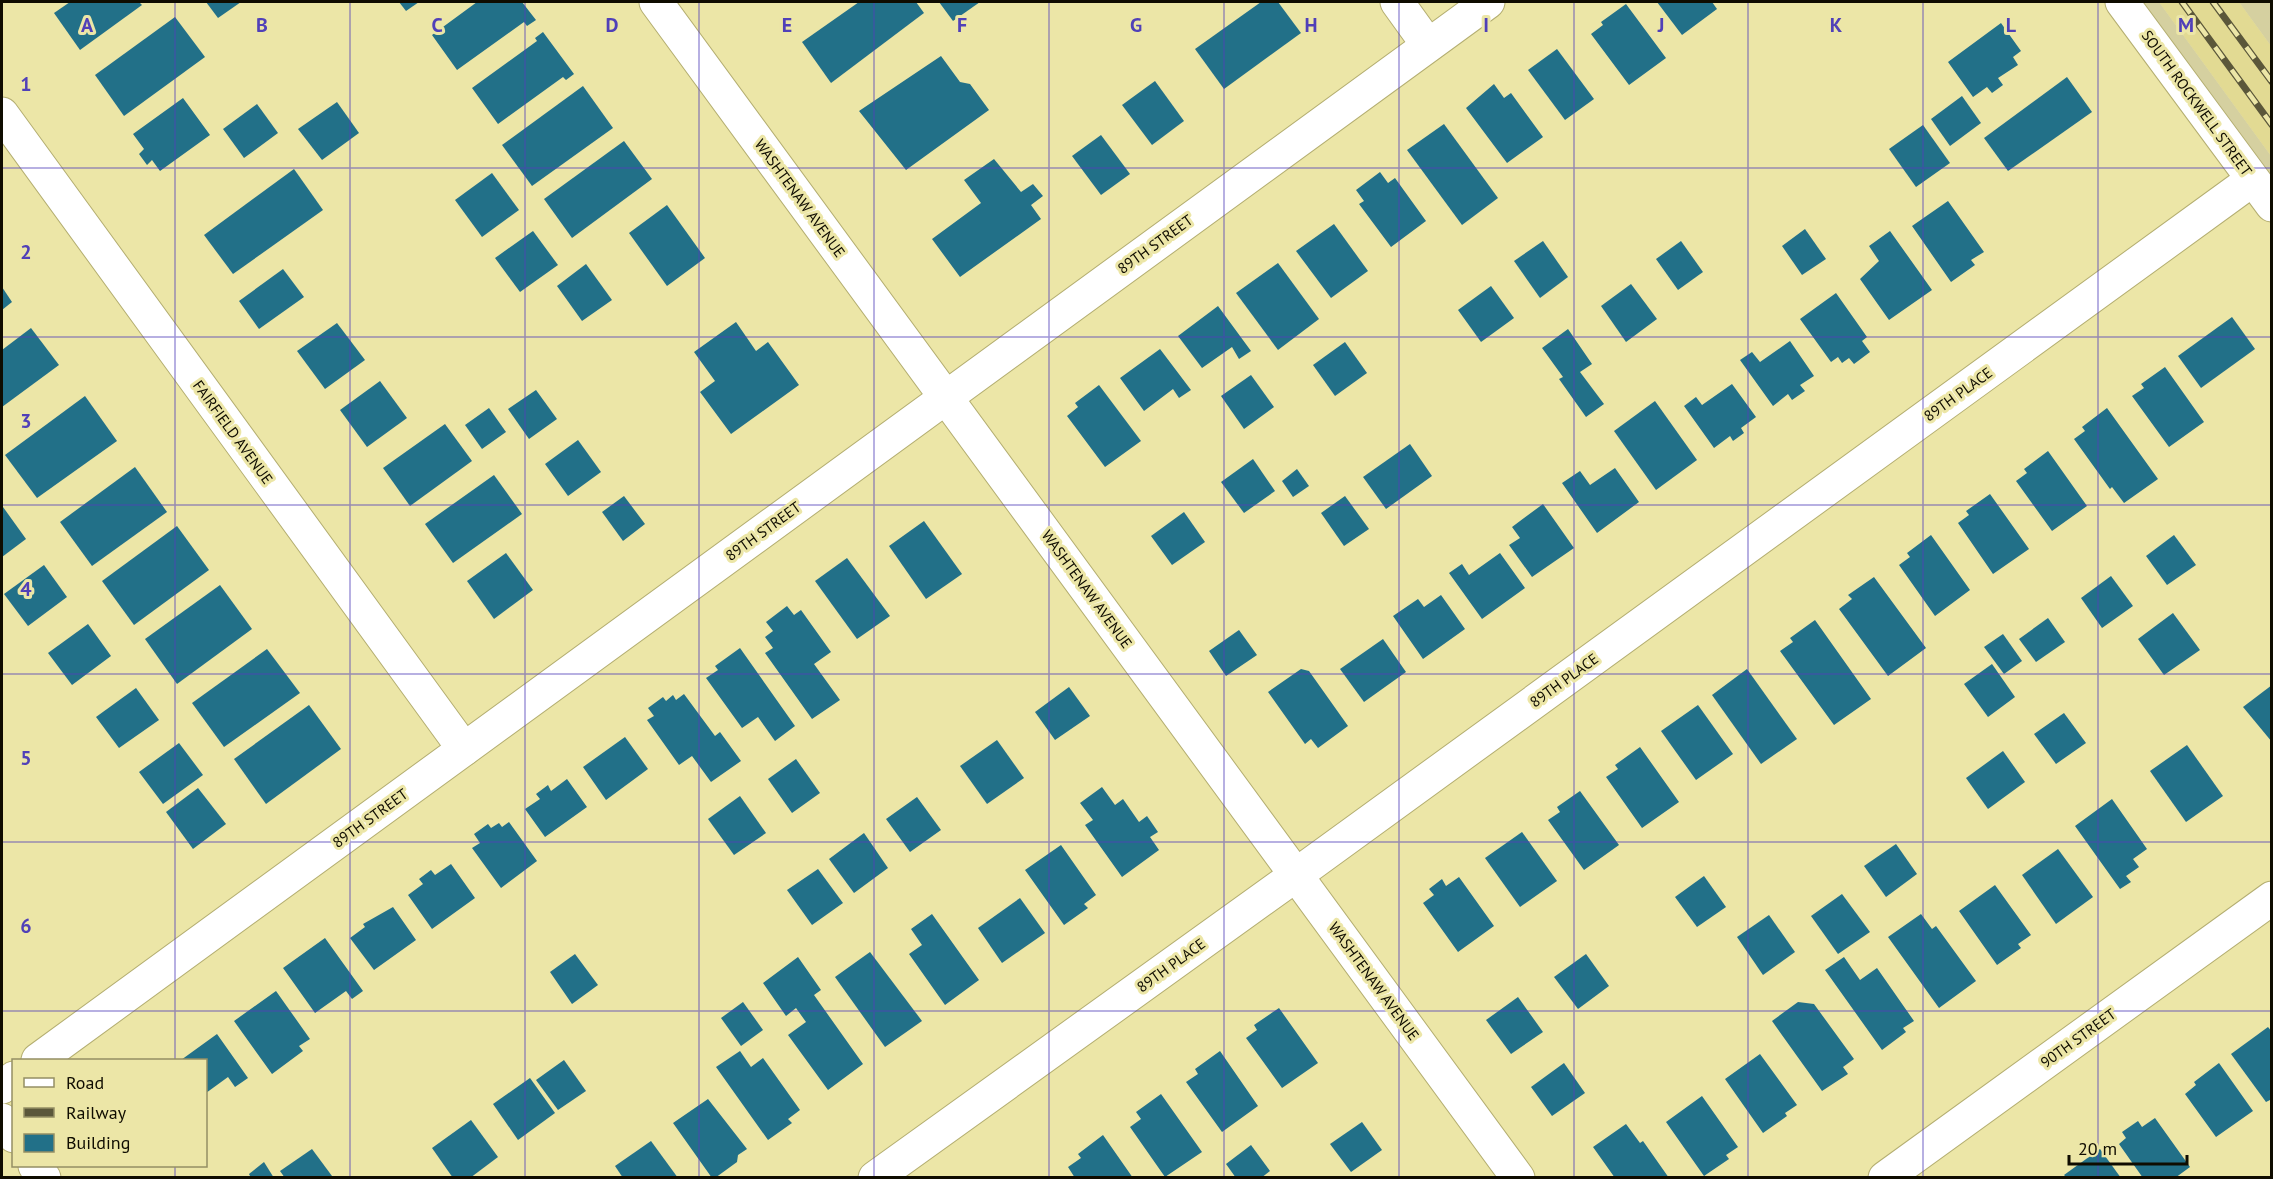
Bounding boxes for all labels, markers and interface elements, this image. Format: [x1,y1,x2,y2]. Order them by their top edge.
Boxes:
text: A [81,12,94,38]
text: B [256,12,268,38]
text: C [431,12,443,38]
text: D [606,12,619,38]
text: E [782,12,792,38]
text: F [957,12,967,38]
text: G [1130,12,1142,38]
text: H [1304,12,1318,38]
text: I [1483,12,1489,38]
text: J [1657,12,1664,38]
text: K [1830,12,1843,38]
text: L [2006,12,2017,38]
text: M [2178,12,2194,38]
street label: SOUTH ROCKWELL STREET [2138,26,2257,180]
text: 1 [20,71,32,97]
street label: WASHTENAW AVENUE [751,135,849,261]
street label: 89TH STREET [1114,210,1197,278]
text: 2 [20,239,32,265]
street label: 89TH PLACE [1920,363,1996,425]
street label: FAIRFIELD AVENUE [189,376,277,488]
text: 3 [20,408,32,434]
street label: 89TH STREET [722,497,805,565]
street label: WASHTENAW AVENUE [1038,526,1136,652]
text: 4 [20,576,32,602]
street label: 89TH PLACE [1526,649,1602,711]
text: 5 [20,745,32,771]
street label: 89TH STREET [329,784,412,852]
text: 6 [20,913,32,939]
street label: WASHTENAW AVENUE [1325,918,1423,1044]
street label: 89TH PLACE [1133,934,1209,996]
street label: 90TH STREET [2037,1004,2120,1072]
legend [12,1059,207,1167]
text: Road [66,1071,104,1094]
text: Railway [66,1101,127,1124]
scale bar [2069,1128,2188,1166]
text: Building [66,1131,130,1154]
text: 20 m [2078,1137,2117,1160]

